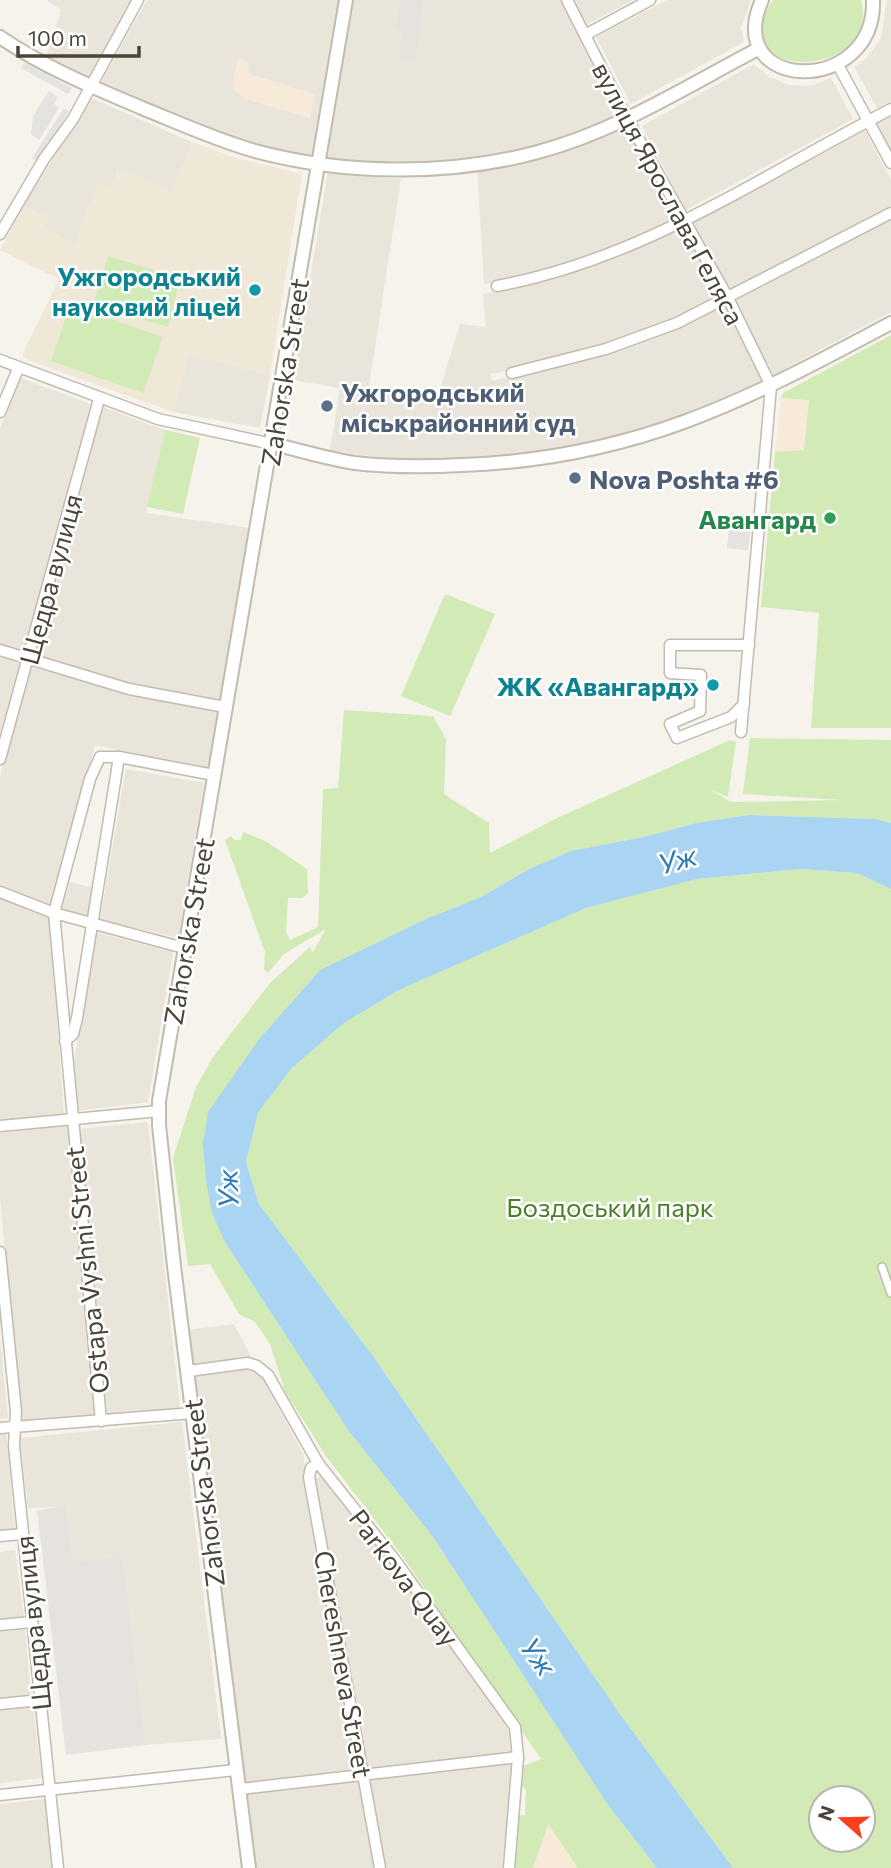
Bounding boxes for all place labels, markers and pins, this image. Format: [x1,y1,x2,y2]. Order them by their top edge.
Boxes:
place label: Ужгородський науковий ліцей [52,260,241,321]
marker: Ужгородський науковий ліцей [247,282,263,298]
place label: Ужгородський міськрайонний суд [341,376,576,437]
marker: Ужгородський міськрайонний суд [319,398,335,414]
place label: Nova Poshta #6 [589,463,779,494]
marker: Nova Poshta #6 [567,470,583,486]
place label: Авангард [698,503,816,534]
marker: Авангард [822,510,838,526]
place label: ЖК «Авангард» [497,670,699,701]
marker: ЖК «Авангард» [705,677,721,693]

